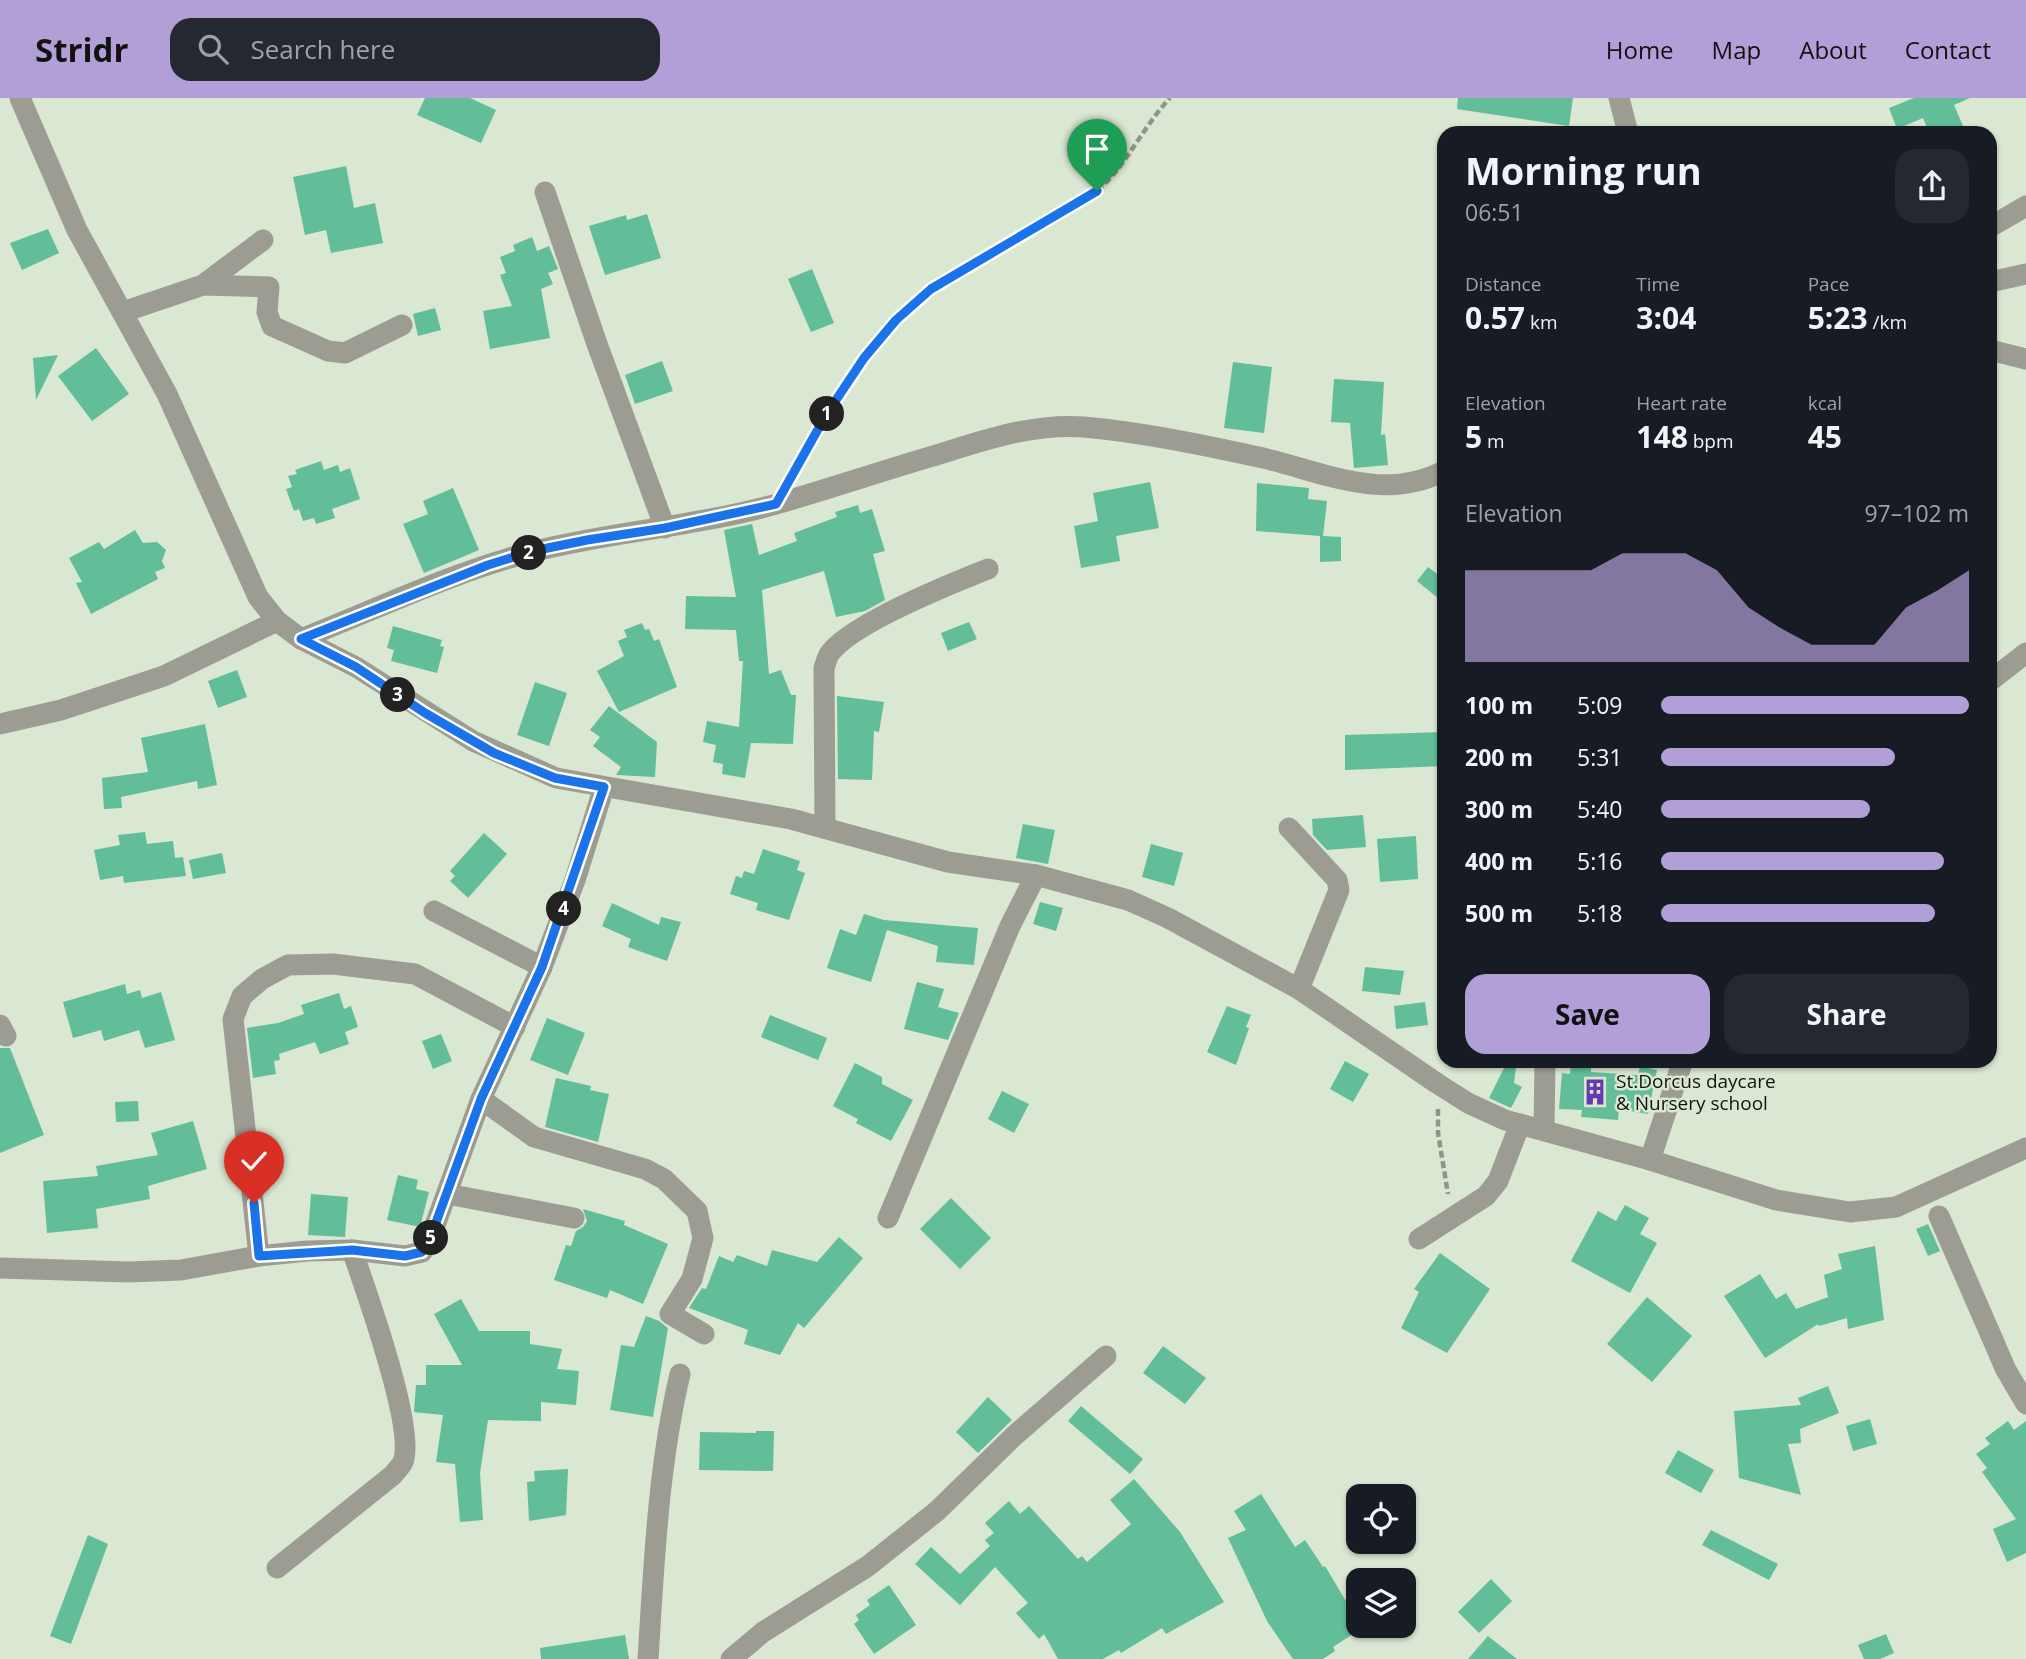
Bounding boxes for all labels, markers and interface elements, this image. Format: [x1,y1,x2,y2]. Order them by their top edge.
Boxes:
search box [170,18,660,81]
text: Stridr [35,27,128,72]
icon: search [194,30,232,68]
text: Search here [250,31,395,67]
text: Home [1606,33,1674,66]
text: Map [1712,33,1761,66]
text: About [1799,33,1867,66]
text: Contact [1905,33,1991,66]
pin [1067,119,1127,191]
icon: arrive [1078,130,1116,168]
text: Morning run [1465,144,1702,196]
button: share [1895,149,1969,223]
text: 06:51 [1465,196,1524,228]
text: Distance [1465,271,1541,297]
text: Time [1636,271,1680,297]
text: Pace [1808,271,1849,297]
text: 0.57 [1465,297,1525,338]
text: 3:04 [1636,297,1696,338]
text: 5:23 [1808,297,1868,338]
text: km [1525,309,1558,335]
text: /km [1868,309,1907,335]
text: Elevation [1465,390,1546,416]
text: Heart rate [1636,390,1727,416]
text: kcal [1808,390,1842,416]
pin: 1 [810,396,844,432]
text: 1 [821,400,832,426]
text: 5 [1465,416,1482,457]
text: 148 [1636,416,1688,457]
text: 45 [1808,416,1842,457]
text: m [1482,428,1505,454]
text: bpm [1688,428,1734,454]
text: Elevation [1465,497,1563,529]
text: 97–102 m [1864,497,1969,529]
pin: 2 [512,536,546,570]
text: 2 [523,539,534,565]
pin: 3 [380,678,416,712]
text: 3 [392,681,403,707]
text: 100 m [1465,689,1533,721]
text: 5:09 [1577,689,1623,721]
text: 200 m [1465,741,1533,773]
text: 5:31 [1577,741,1623,773]
text: 300 m [1465,793,1533,825]
text: 5:40 [1577,793,1623,825]
text: 400 m [1465,845,1533,877]
text: 5:16 [1577,845,1623,877]
pin: 4 [546,892,582,926]
text: 4 [558,895,569,921]
text: 500 m [1465,897,1533,929]
text: 5:18 [1577,897,1623,929]
button: Save [1465,974,1710,1054]
button: Share [1724,974,1969,1054]
place label: St.Dorcus daycare & Nursery school [1616,1068,1776,1116]
building icon: St.Dorcus daycare & Nursery school [1580,1077,1610,1107]
pin [224,1131,284,1203]
icon: check [235,1142,273,1180]
pin: 5 [414,1220,448,1256]
text: 5 [425,1224,436,1250]
map controls [1346,1484,1416,1638]
button: locate [1346,1484,1416,1554]
button: layers [1346,1568,1416,1638]

